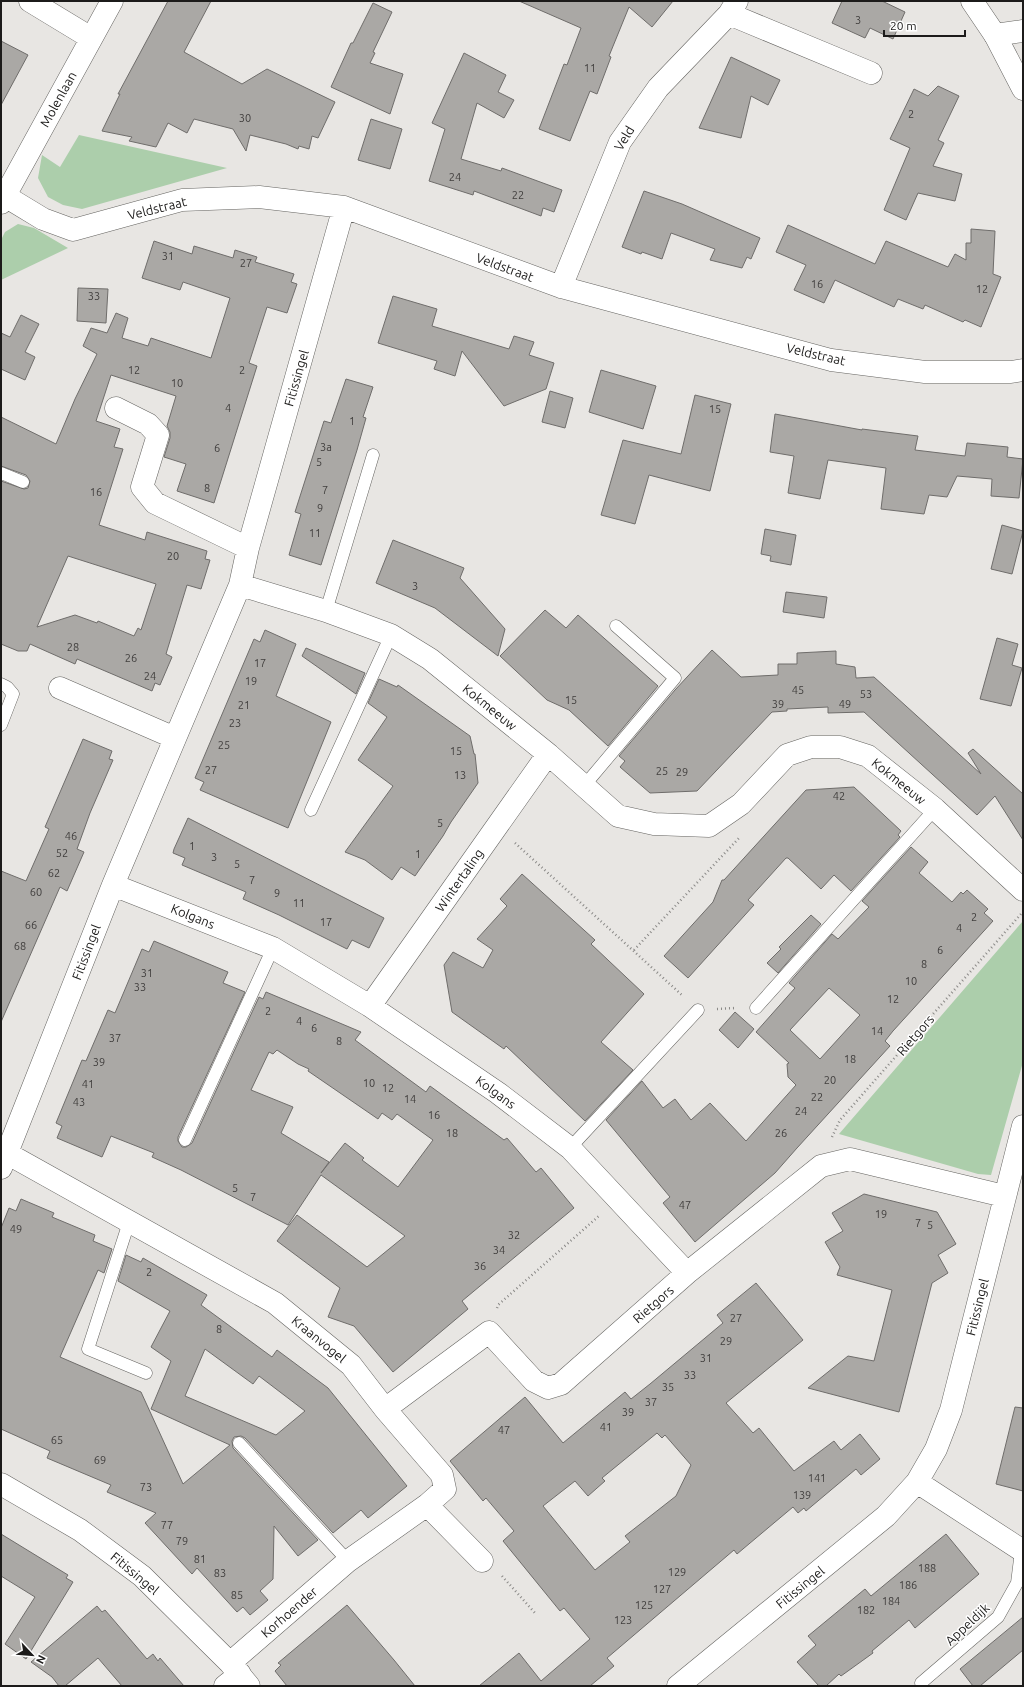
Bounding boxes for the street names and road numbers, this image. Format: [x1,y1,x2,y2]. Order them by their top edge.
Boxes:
street label: Molenlaan [37,69,79,129]
street label: Veld [611,123,637,153]
street label: Veldstraat [126,194,188,222]
street label: Veldstraat [474,250,536,284]
street label: Veldstraat [785,340,847,368]
street label: Fitissingel [281,348,311,408]
street label: Kokmeeuw [460,681,520,733]
street label: Kokmeeuw [869,755,929,807]
street label: Wintertaling [432,846,486,914]
street label: Kolgans [169,901,217,931]
street label: Fitissingel [69,922,103,982]
street label: Rietgors [894,1012,937,1058]
street label: Kolgans [473,1073,519,1111]
street label: Fitissingel [963,1277,991,1337]
street label: Rietgors [630,1282,676,1325]
street label: Kraanvogel [289,1313,349,1365]
street label: Fitissingel [108,1549,162,1597]
street label: Fitissingel [773,1563,827,1611]
street label: Korhoender [258,1584,320,1640]
street label: Appeldijk [942,1600,992,1648]

